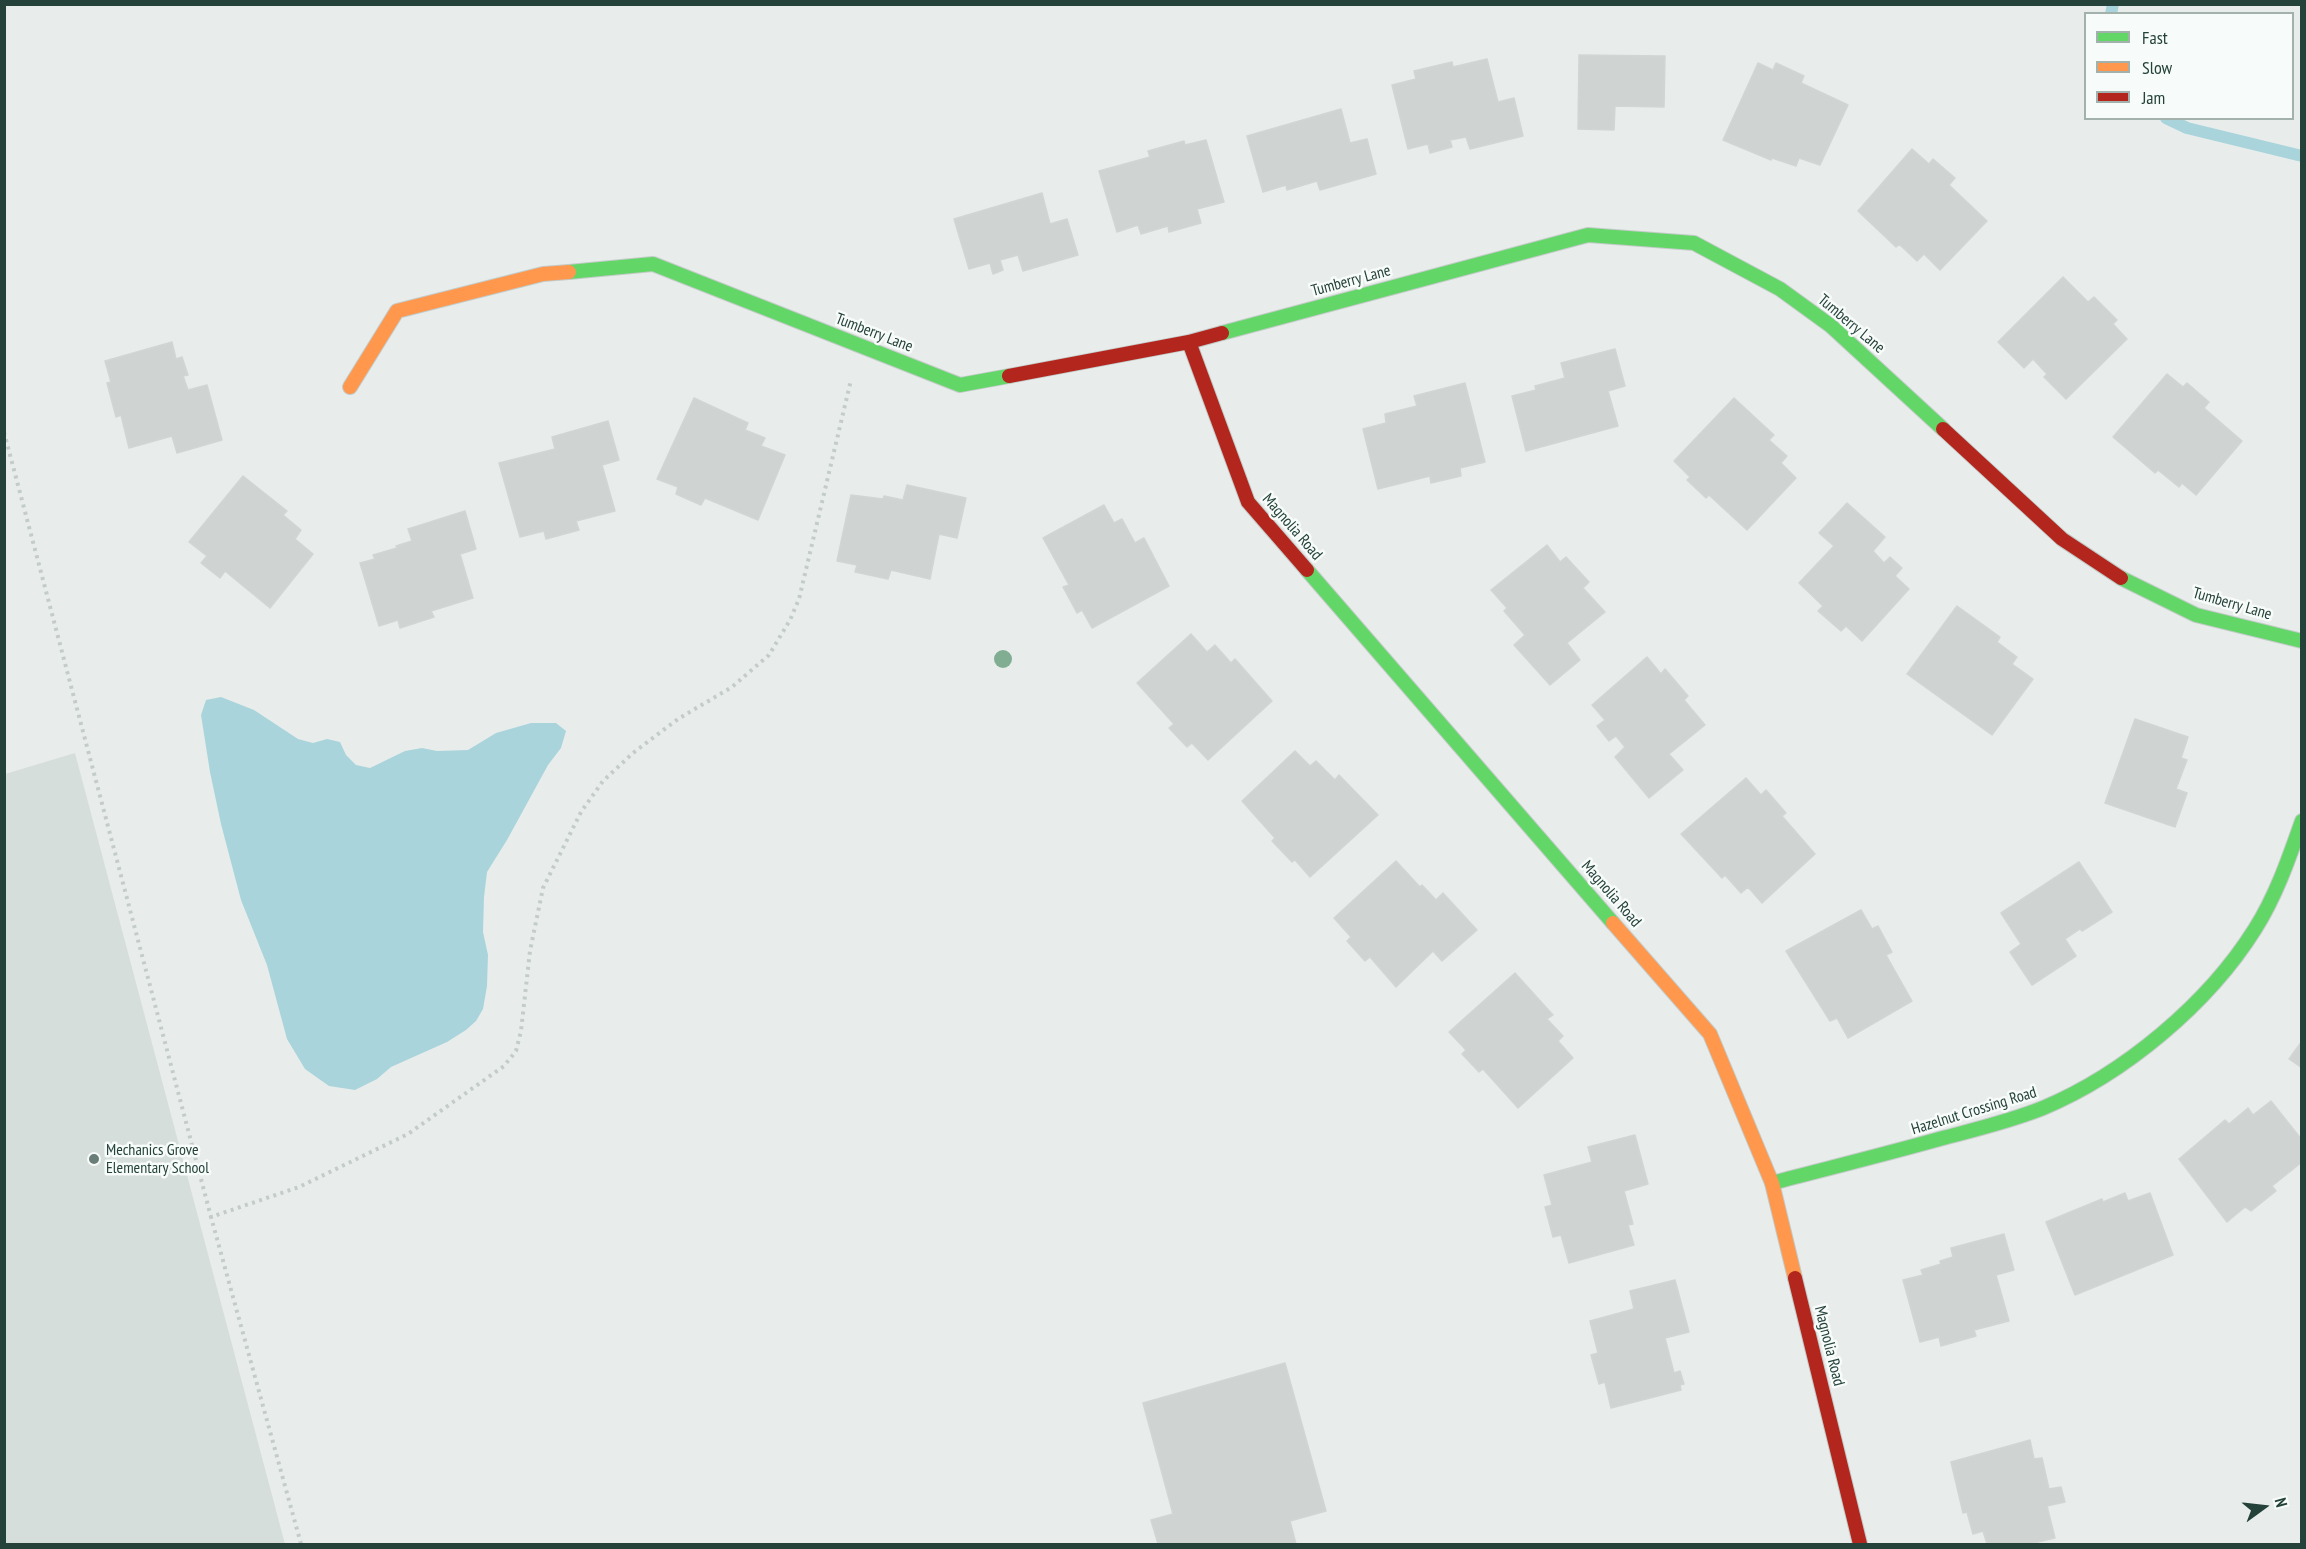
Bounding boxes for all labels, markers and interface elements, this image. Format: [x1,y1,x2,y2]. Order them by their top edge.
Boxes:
legend [2084,12,2294,120]
text: Fast [2142,26,2168,49]
text: Slow [2142,56,2172,79]
text: Jam [2142,86,2165,109]
street label: Tumberry Lane [1309,261,1393,301]
street label: Tumberry Lane [1814,291,1888,357]
street label: Tumberry Lane [833,309,915,357]
street label: Magnolia Road [1258,490,1326,564]
street label: Tumberry Lane [2190,584,2274,624]
street label: Magnolia Road [1577,857,1645,931]
street label: Hazelnut Crossing Road [1909,1083,2039,1139]
place label: Mechanics Grove Elementary School [106,1140,209,1178]
marker: Mechanics Grove Elementary School [87,1152,101,1166]
street label: Magnolia Road [1810,1304,1848,1388]
north arrow [2234,1477,2294,1537]
text: N [2271,1496,2292,1509]

